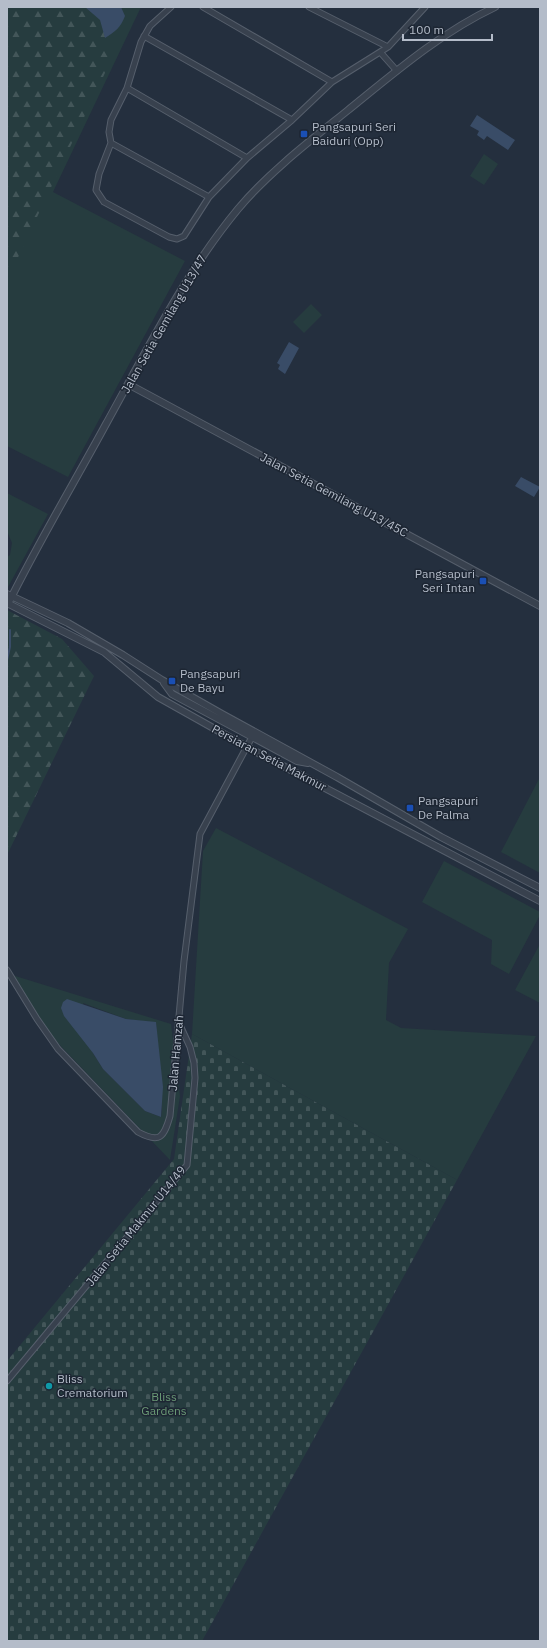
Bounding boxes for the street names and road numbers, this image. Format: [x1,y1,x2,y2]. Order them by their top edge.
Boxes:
street label: Jalan Setia Gemilang U13/47 [118,252,209,396]
street label: Jalan Setia Gemilang U13/45C [258,449,411,540]
street label: Persiaran Setia Makmur [209,721,330,794]
street label: Jalan Hamzah [165,1014,186,1091]
street label: Jalan Setia Makmur U14/49 [82,1163,189,1289]

